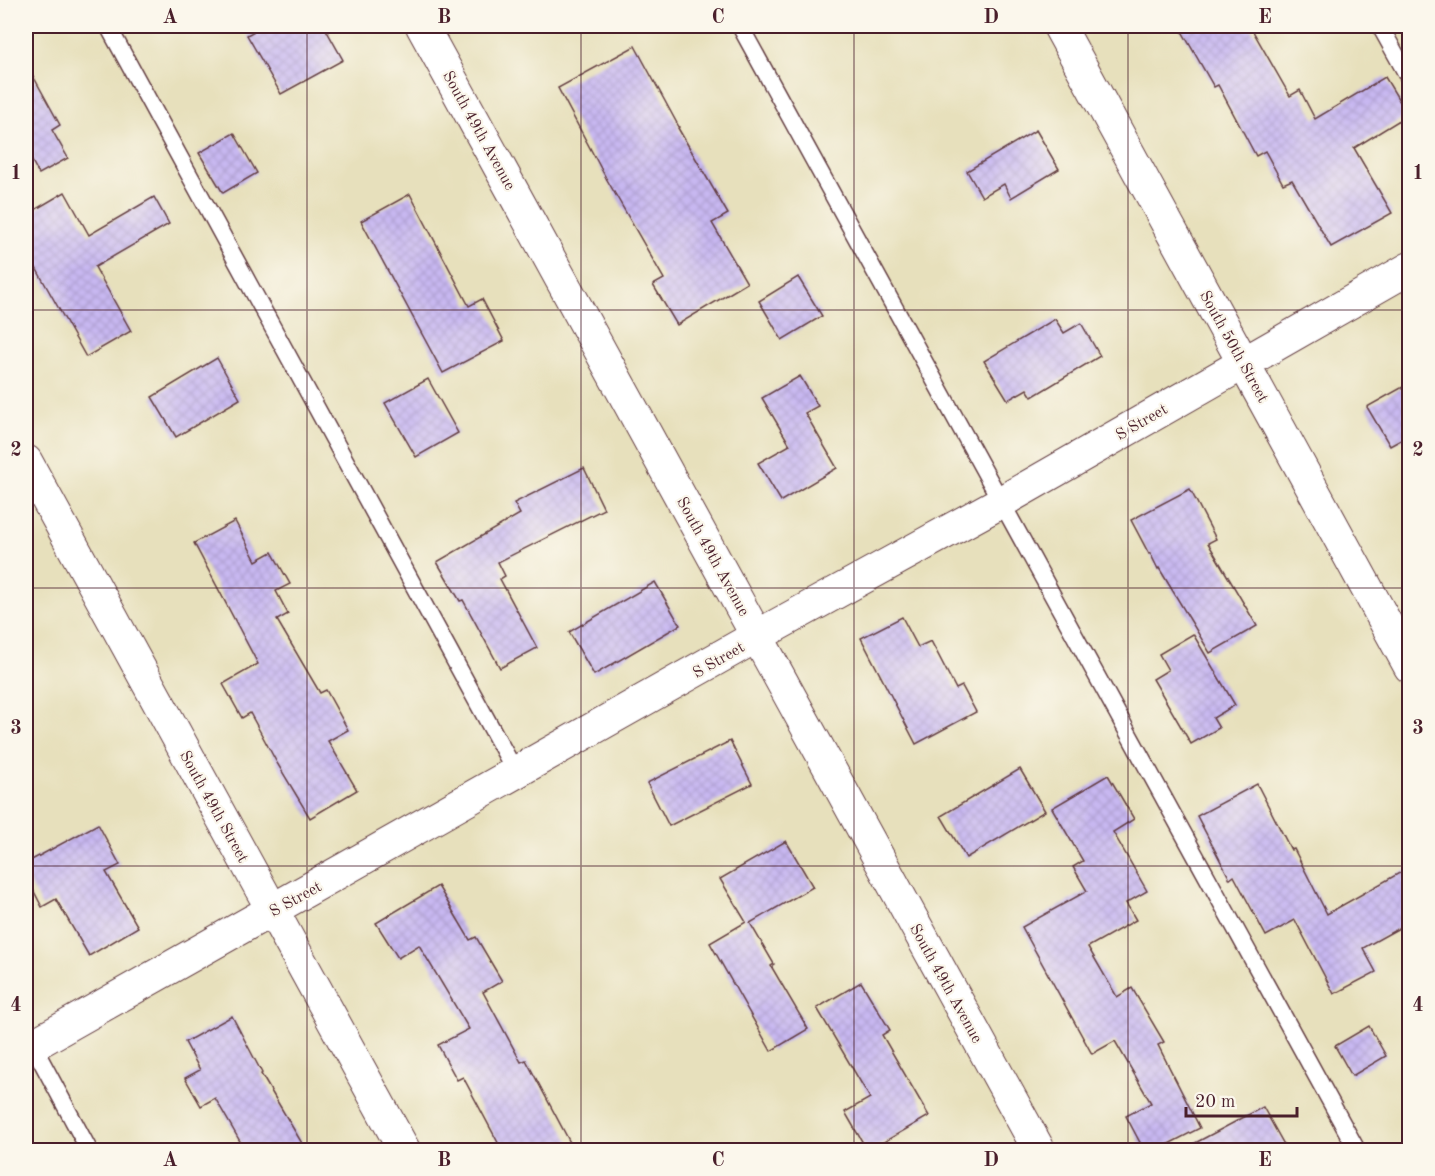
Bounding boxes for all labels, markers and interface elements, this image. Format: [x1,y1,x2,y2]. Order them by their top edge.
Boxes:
text: A [162,8,178,28]
text: B [437,8,451,28]
text: C [711,8,725,28]
text: D [983,8,999,28]
text: E [1258,8,1272,28]
street label: South 49th Avenue [439,69,518,193]
text: 1 [10,164,22,184]
text: 1 [1412,164,1424,184]
street label: South 50th Street [1196,288,1271,406]
street label: S Street [1113,401,1171,444]
text: 2 [10,441,22,461]
text: 2 [1412,441,1424,461]
street label: South 49th Avenue [673,495,752,619]
street label: S Street [690,639,748,682]
text: 3 [10,719,22,739]
text: 3 [1412,719,1424,739]
street label: South 49th Street [176,748,251,866]
street label: S Street [267,879,325,921]
street label: South 49th Avenue [906,922,985,1046]
text: 4 [10,996,22,1016]
text: 4 [1412,996,1424,1016]
scale bar [1186,1080,1297,1118]
text: 20 m [1195,1093,1235,1111]
text: A [162,1151,178,1171]
text: B [437,1151,451,1171]
text: C [711,1151,725,1171]
text: D [983,1151,999,1171]
text: E [1258,1151,1272,1171]

